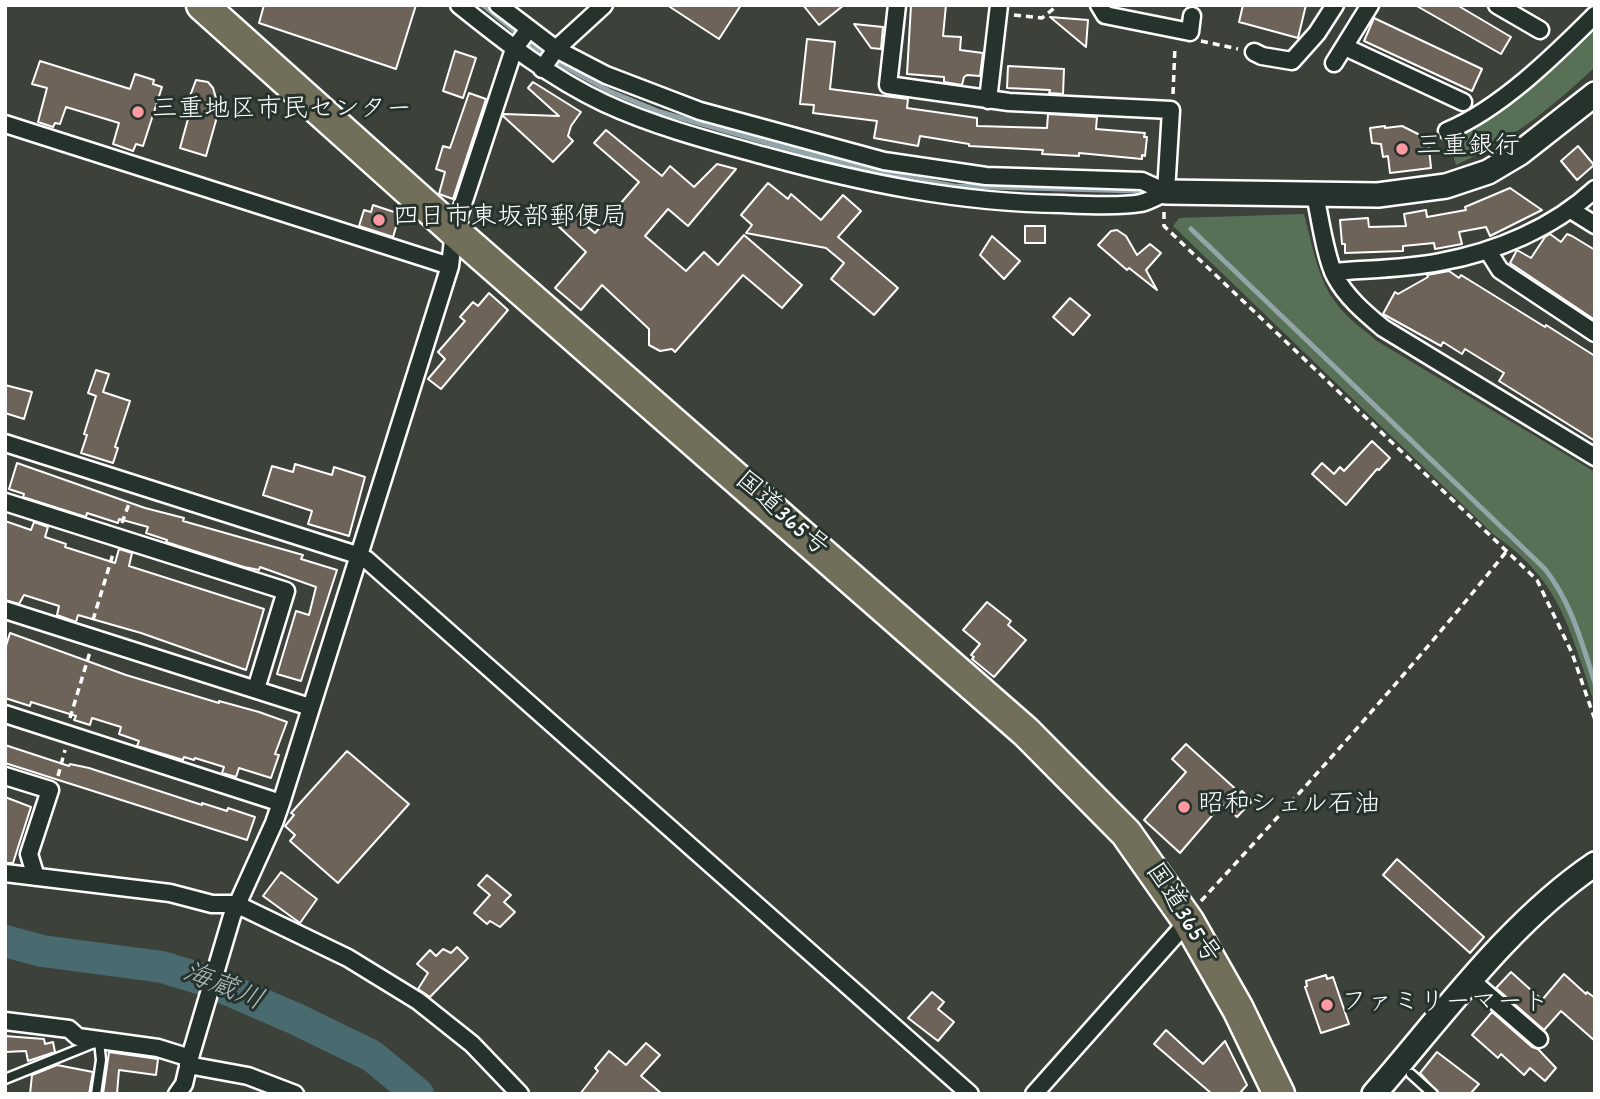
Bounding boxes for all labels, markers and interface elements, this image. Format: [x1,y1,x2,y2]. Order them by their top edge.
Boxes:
place label: 三重地区市民センター [152,96,412,128]
marker: 三重地区市民センター [130,104,146,120]
place label: 三重銀行 [1416,133,1520,165]
marker: 三重銀行 [1394,141,1410,157]
place label: 四日市東坂部郵便局 [393,204,627,236]
marker: 四日市東坂部郵便局 [371,212,387,228]
street label: 国道365号 [727,467,833,565]
place label: 昭和シェル石油 [1198,791,1380,823]
marker: 昭和シェル石油 [1176,799,1192,815]
street label: 国道365号 [1136,859,1224,971]
water label: 海蔵川 [177,959,267,1021]
place label: ファミリーマート [1341,989,1549,1021]
marker: ファミリーマート [1319,997,1335,1013]

